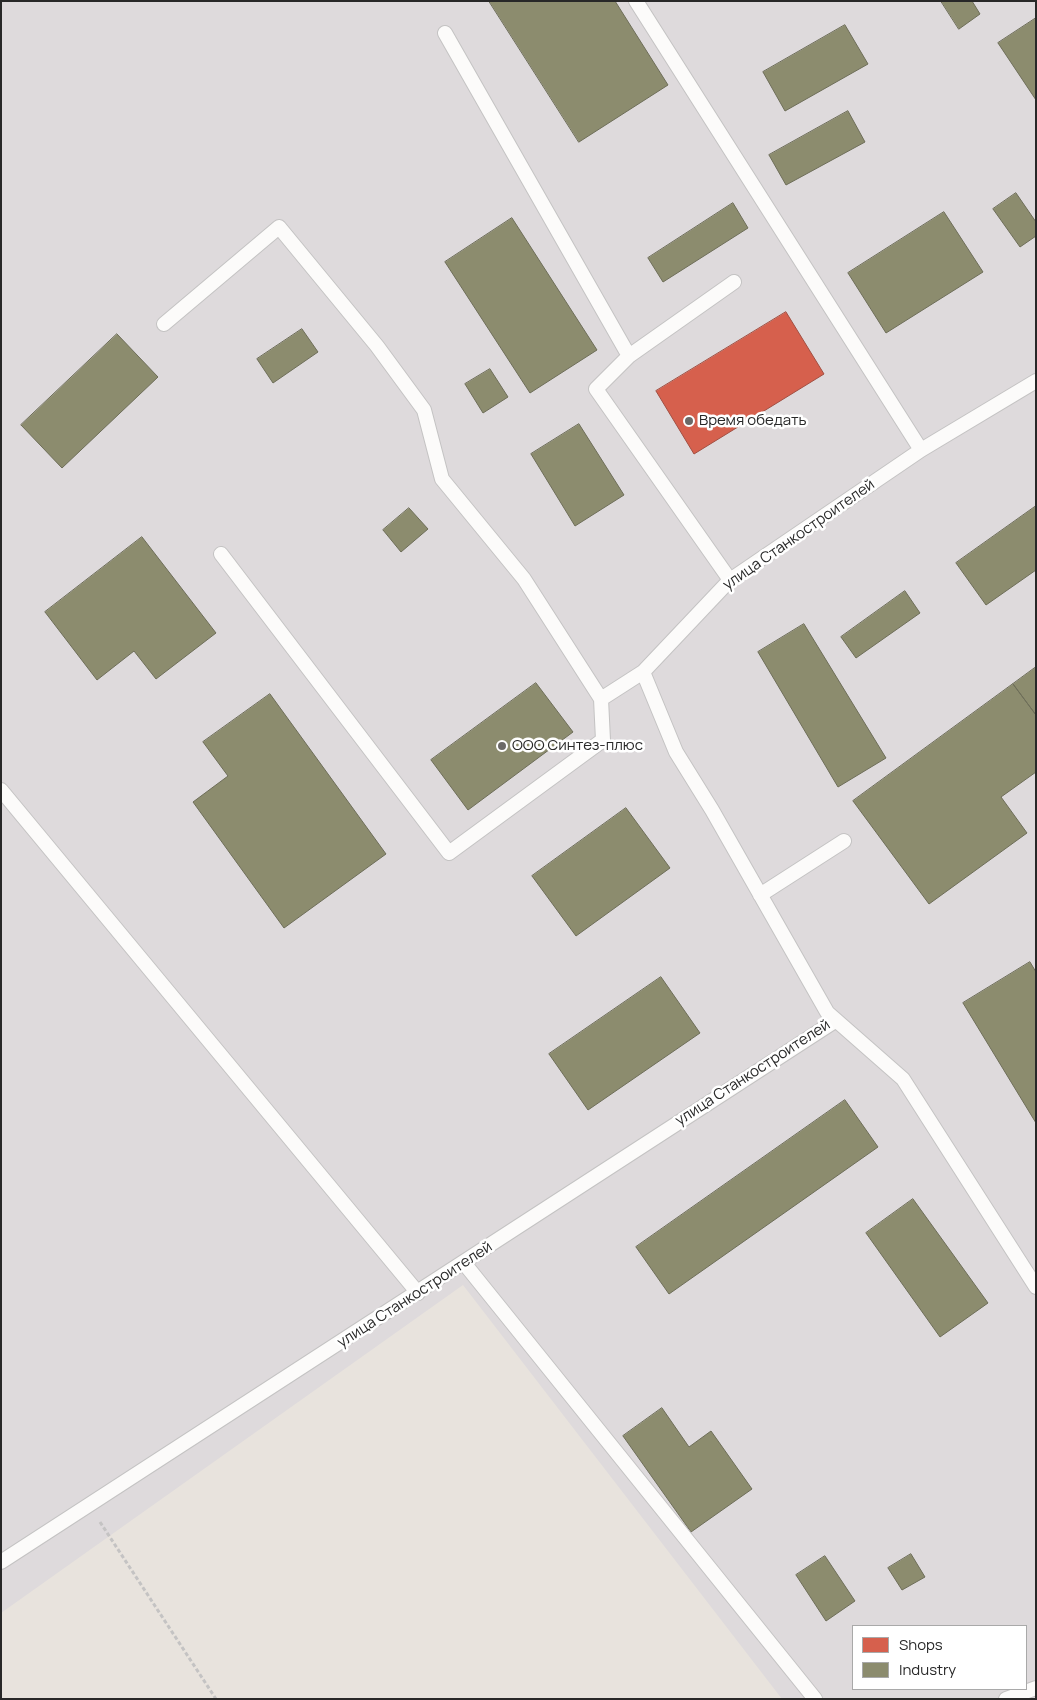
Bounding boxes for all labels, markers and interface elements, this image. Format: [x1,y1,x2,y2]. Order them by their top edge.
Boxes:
place label: Время обедать [699,412,807,430]
marker: Время обедать [683,415,695,427]
street label: улица Станкостроителей [720,476,878,594]
place label: ООО Синтез-плюс [512,737,643,755]
marker: ООО Синтез-плюс [496,740,508,752]
street label: улица Станкостроителей [672,1016,834,1130]
street label: улица Станкостроителей [334,1238,496,1352]
legend [852,1625,1027,1690]
text: Shops [899,1634,943,1655]
text: Industry [899,1659,956,1680]

